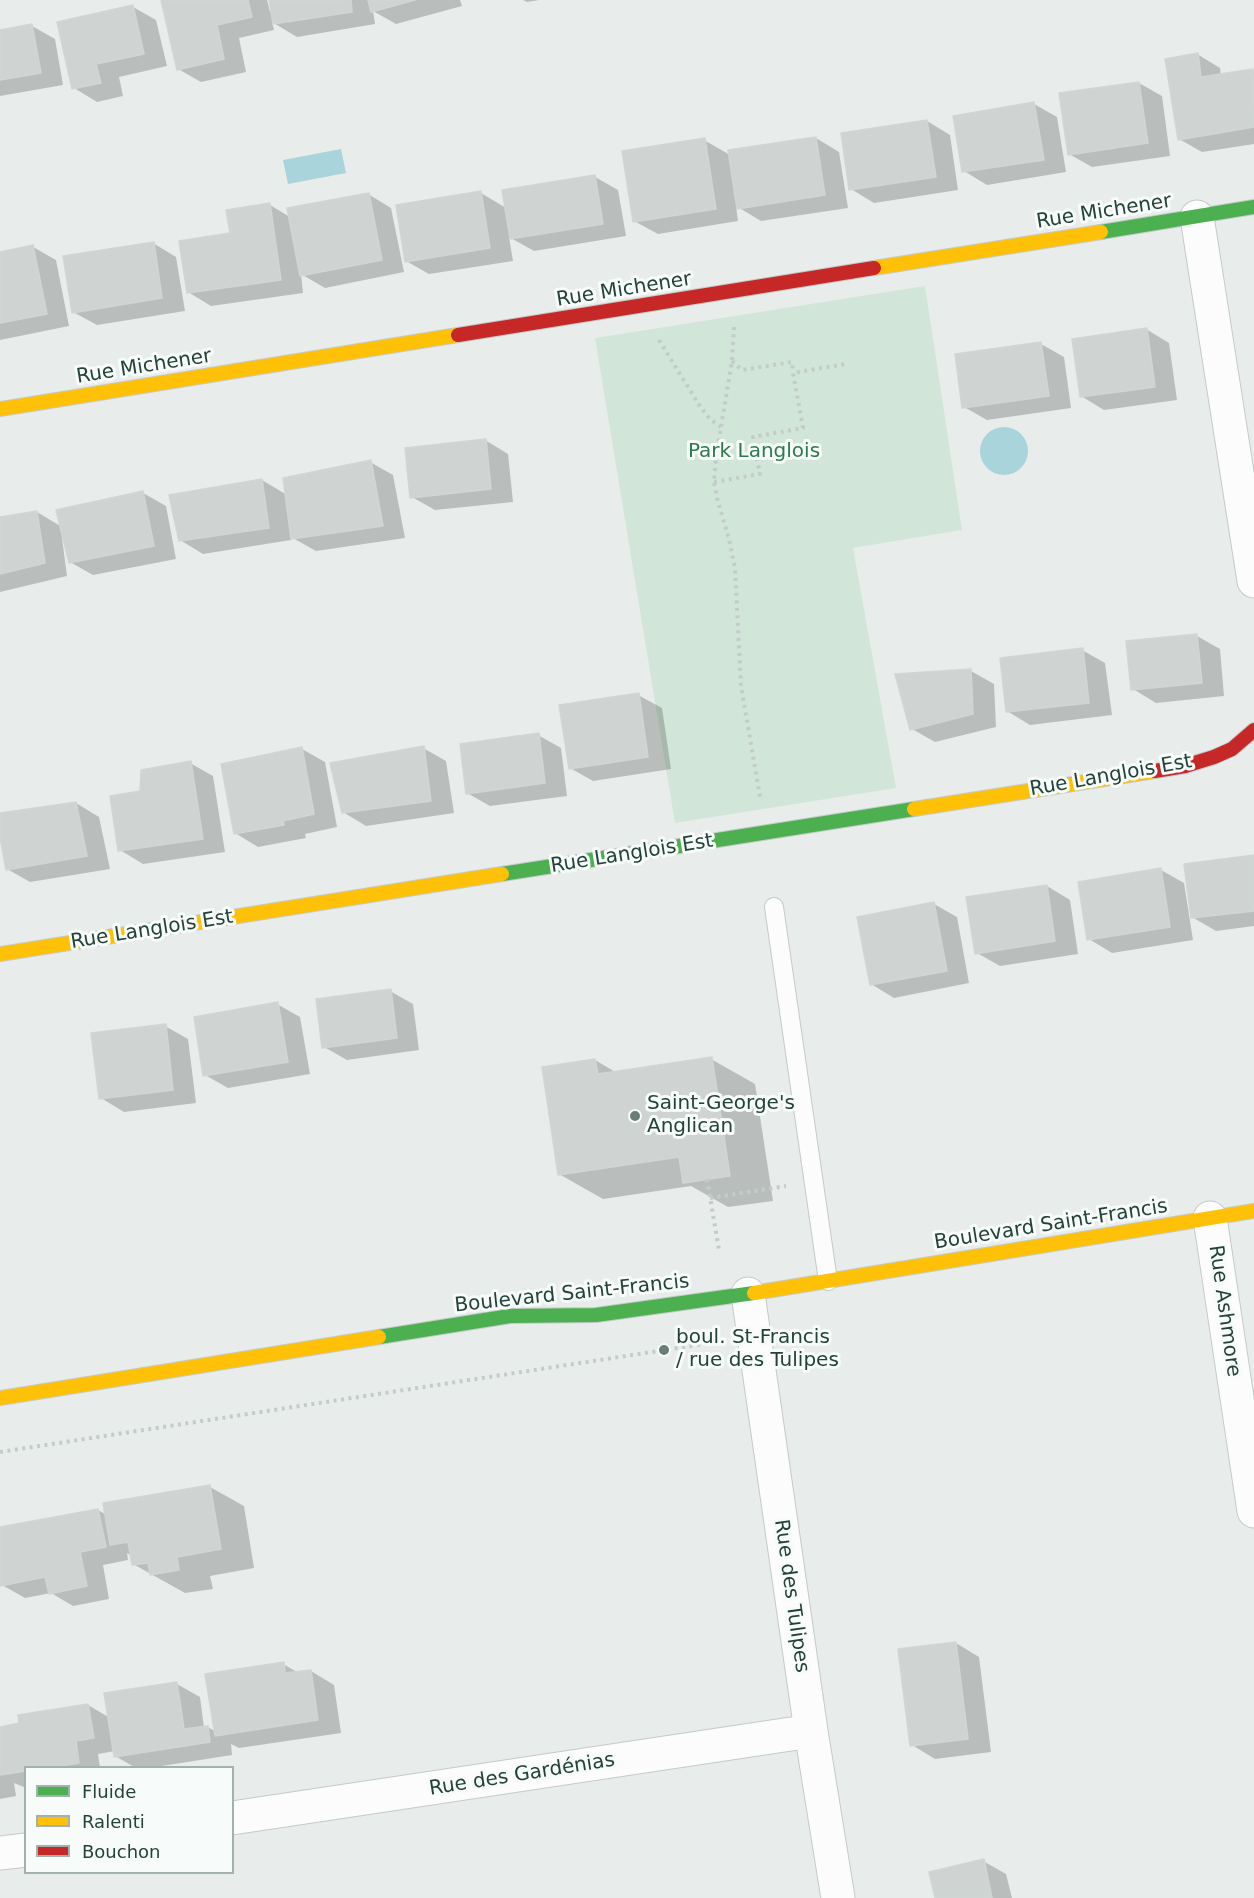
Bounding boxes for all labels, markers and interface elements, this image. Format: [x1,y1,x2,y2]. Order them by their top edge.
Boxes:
street label: Rue Michener [1035,189,1173,235]
street label: Rue Michener [555,267,693,313]
street label: Rue Michener [75,344,213,390]
park label: Park Langlois [688,440,820,464]
street label: Rue Langlois Est [1028,750,1194,802]
street label: Rue Langlois Est [549,829,715,879]
street label: Rue Langlois Est [69,905,235,955]
place label: Saint-George's Anglican [647,1092,795,1139]
marker: Saint-George's Anglican [628,1109,642,1123]
street label: Boulevard Saint-Francis [933,1195,1169,1255]
street label: Rue Ashmore [1203,1244,1245,1378]
street label: Boulevard Saint-Francis [453,1270,691,1318]
place label: boul. St-Francis / rue des Tulipes [676,1326,839,1373]
marker: boul. St-Francis / rue des Tulipes [657,1343,671,1357]
street label: Rue des Tulipes [768,1518,814,1674]
street label: Rue des Gardénias [427,1748,617,1802]
legend [24,1766,234,1874]
text: Fluide [82,1781,136,1802]
text: Ralenti [82,1811,145,1832]
text: Bouchon [82,1841,161,1862]

